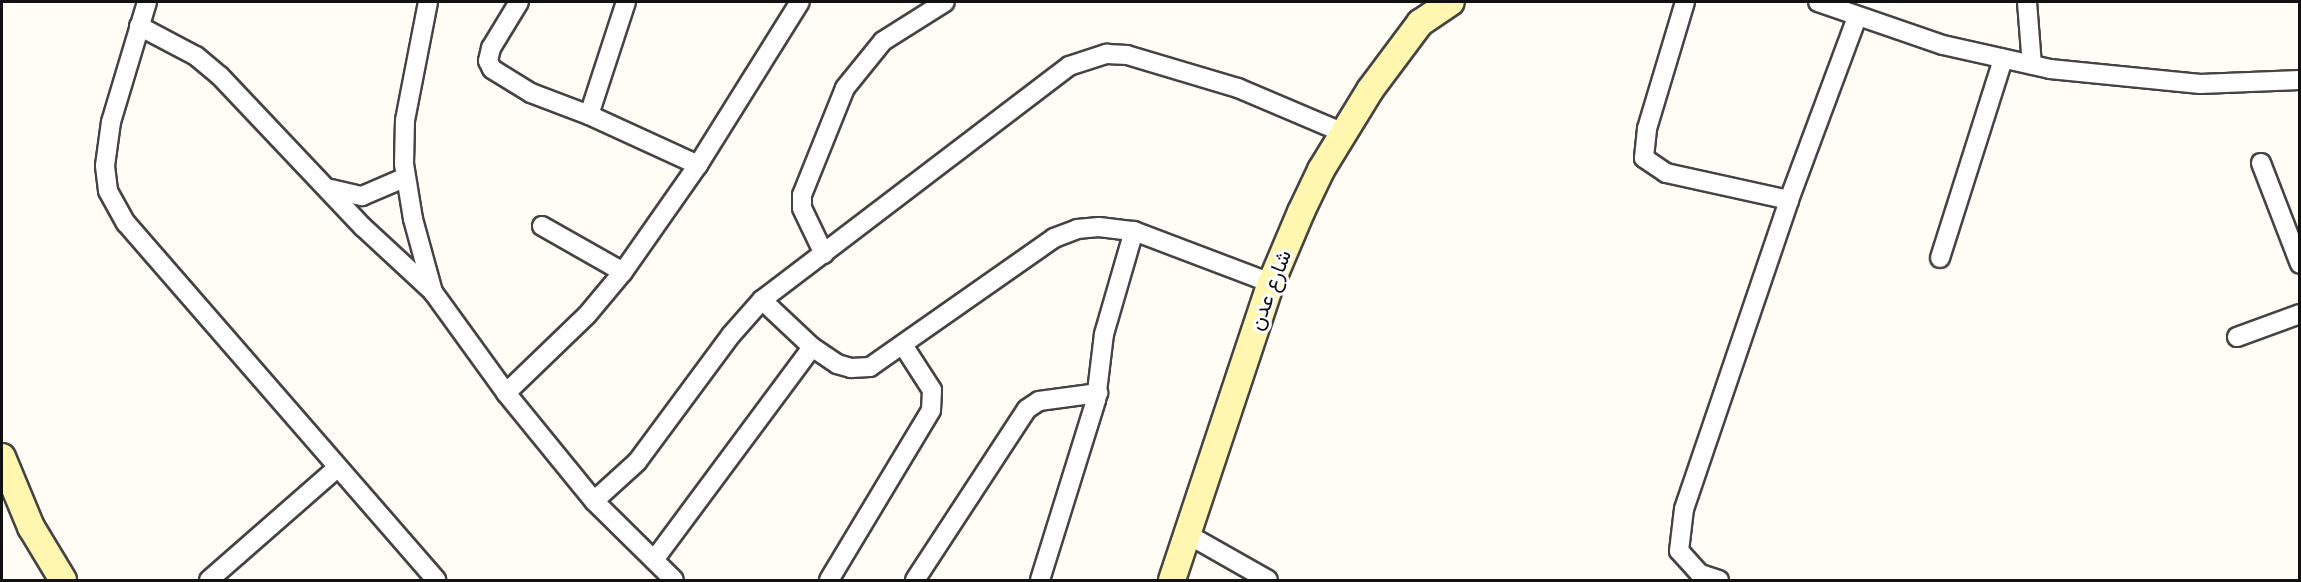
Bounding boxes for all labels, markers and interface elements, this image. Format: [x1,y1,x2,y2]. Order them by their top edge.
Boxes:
street label: شارع عدن [1243,246,1297,334]

